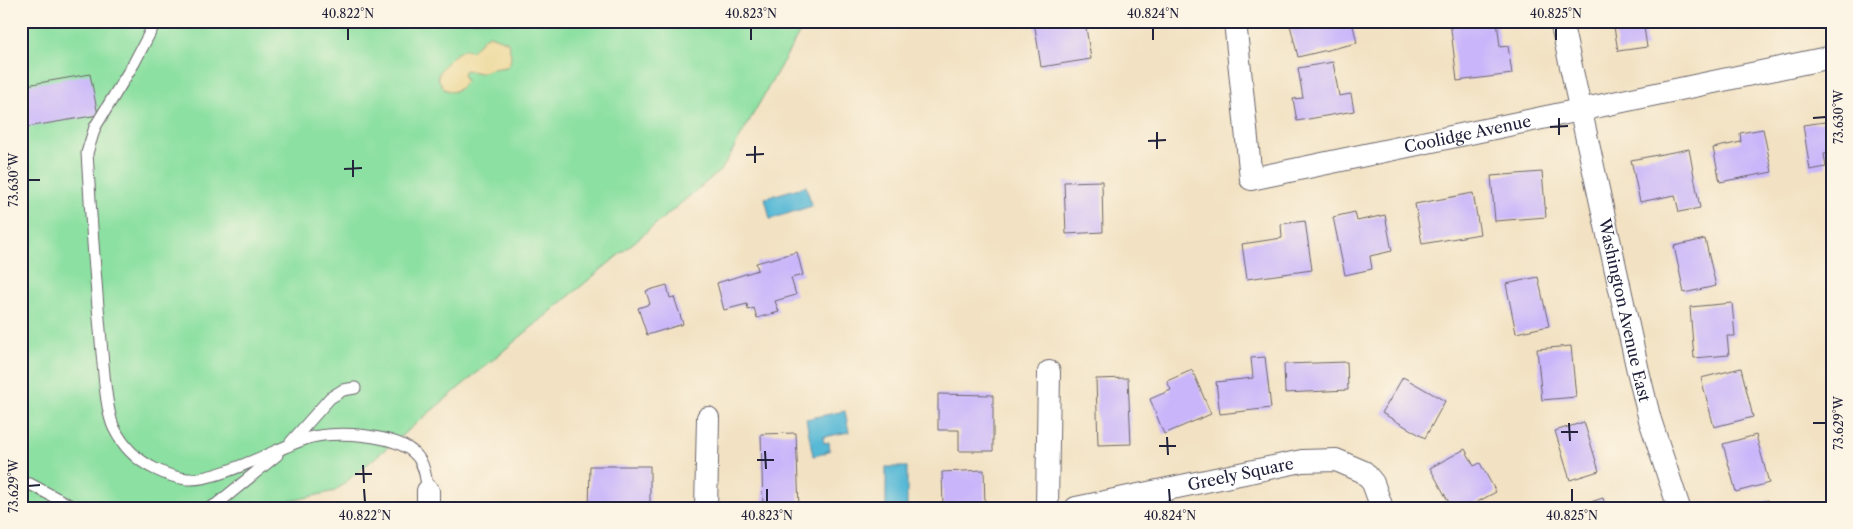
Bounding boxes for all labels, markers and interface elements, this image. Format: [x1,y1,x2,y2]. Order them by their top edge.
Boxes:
text: 40.822°N [322,6,374,21]
text: 40.823°N [725,6,777,21]
text: 40.824°N [1127,6,1179,21]
text: 40.825°N [1530,6,1582,21]
text: 73.630°W [1831,89,1846,144]
street label: Coolidge Avenue [1402,110,1533,157]
text: 73.630°W [6,152,21,207]
street label: Washington Avenue East [1594,216,1655,404]
text: 73.629°W [1831,395,1846,450]
street label: Greely Square [1186,453,1295,495]
text: 73.629°W [6,458,21,513]
text: 40.822°N [339,508,391,523]
text: 40.823°N [741,508,793,523]
text: 40.824°N [1144,508,1196,523]
text: 40.825°N [1546,508,1598,523]

